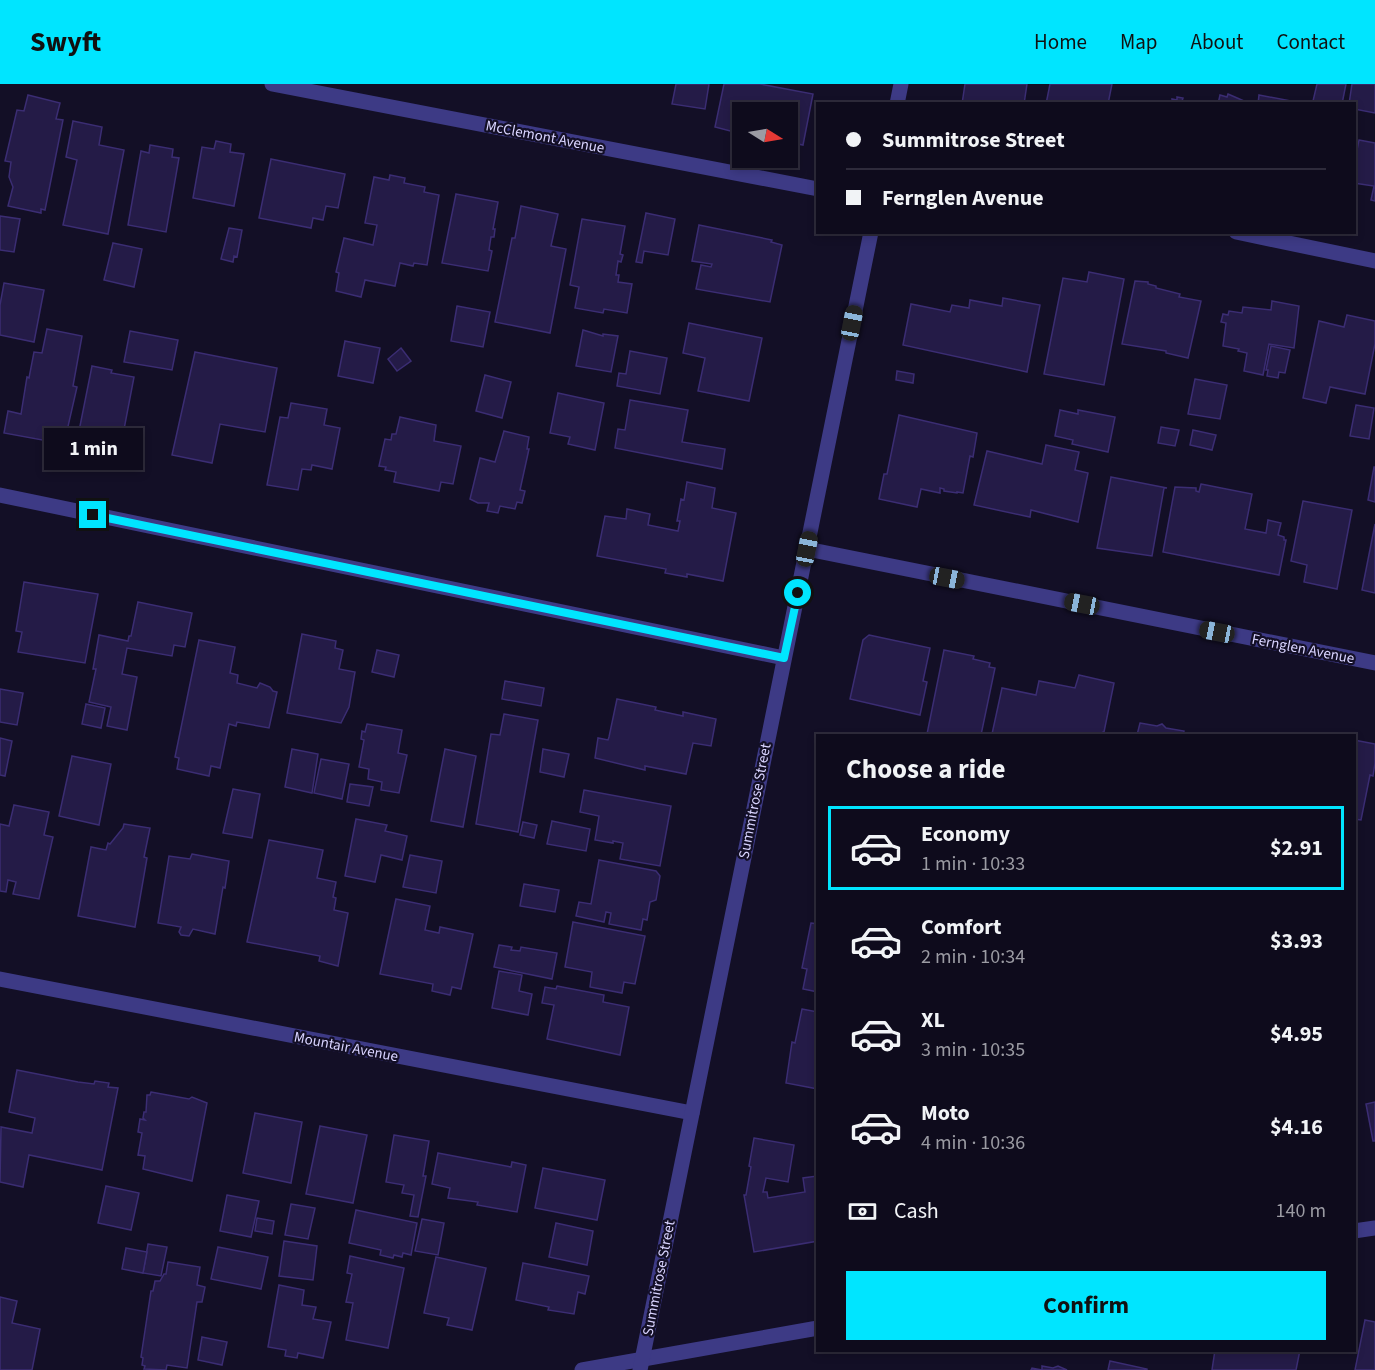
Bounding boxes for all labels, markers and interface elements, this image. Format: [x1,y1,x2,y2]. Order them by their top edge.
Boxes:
text: Swyft [30,22,101,62]
text: Home [1034,27,1087,57]
text: Map [1120,27,1158,57]
text: About [1191,27,1243,57]
text: Contact [1276,27,1345,57]
north arrow [732,102,798,168]
map controls [732,102,798,168]
street label: McClemont Avenue [484,115,606,159]
text: Summitrose Street [882,124,1065,156]
text: Fernglen Avenue [882,182,1044,214]
car [840,304,864,342]
callout: 1 min [44,428,142,470]
text: 1 min [69,435,118,463]
route end [79,501,106,528]
car [795,530,819,568]
car [928,566,966,590]
route start [784,579,811,606]
car [1063,592,1101,616]
car [1198,620,1236,644]
street label: Fernglen Avenue [1250,629,1356,669]
street label: Summitrose Street [734,741,776,861]
text: Choose a ride [846,750,1006,789]
text: Economy [921,818,1010,850]
icon: car [849,821,903,875]
text: $2.91 [1270,832,1323,864]
text: 1 min · 10:33 [921,850,1025,878]
text: Comfort [921,911,1002,943]
icon: car [849,914,903,968]
text: $3.93 [1270,925,1323,957]
text: 2 min · 10:34 [921,943,1025,971]
text: XL [921,1004,945,1036]
icon: car [849,1007,903,1061]
text: $4.95 [1270,1018,1323,1050]
street label: Mountair Avenue [292,1027,400,1067]
text: 3 min · 10:35 [921,1036,1025,1064]
text: Moto [921,1097,970,1129]
icon: car [849,1100,903,1154]
text: $4.16 [1270,1111,1323,1143]
text: 4 min · 10:36 [921,1129,1025,1157]
icon: cash [846,1195,879,1228]
text: Cash [894,1195,939,1227]
text: 140 m [1276,1197,1326,1225]
street label: Summitrose Street [638,1218,680,1338]
button: Confirm [846,1271,1326,1340]

